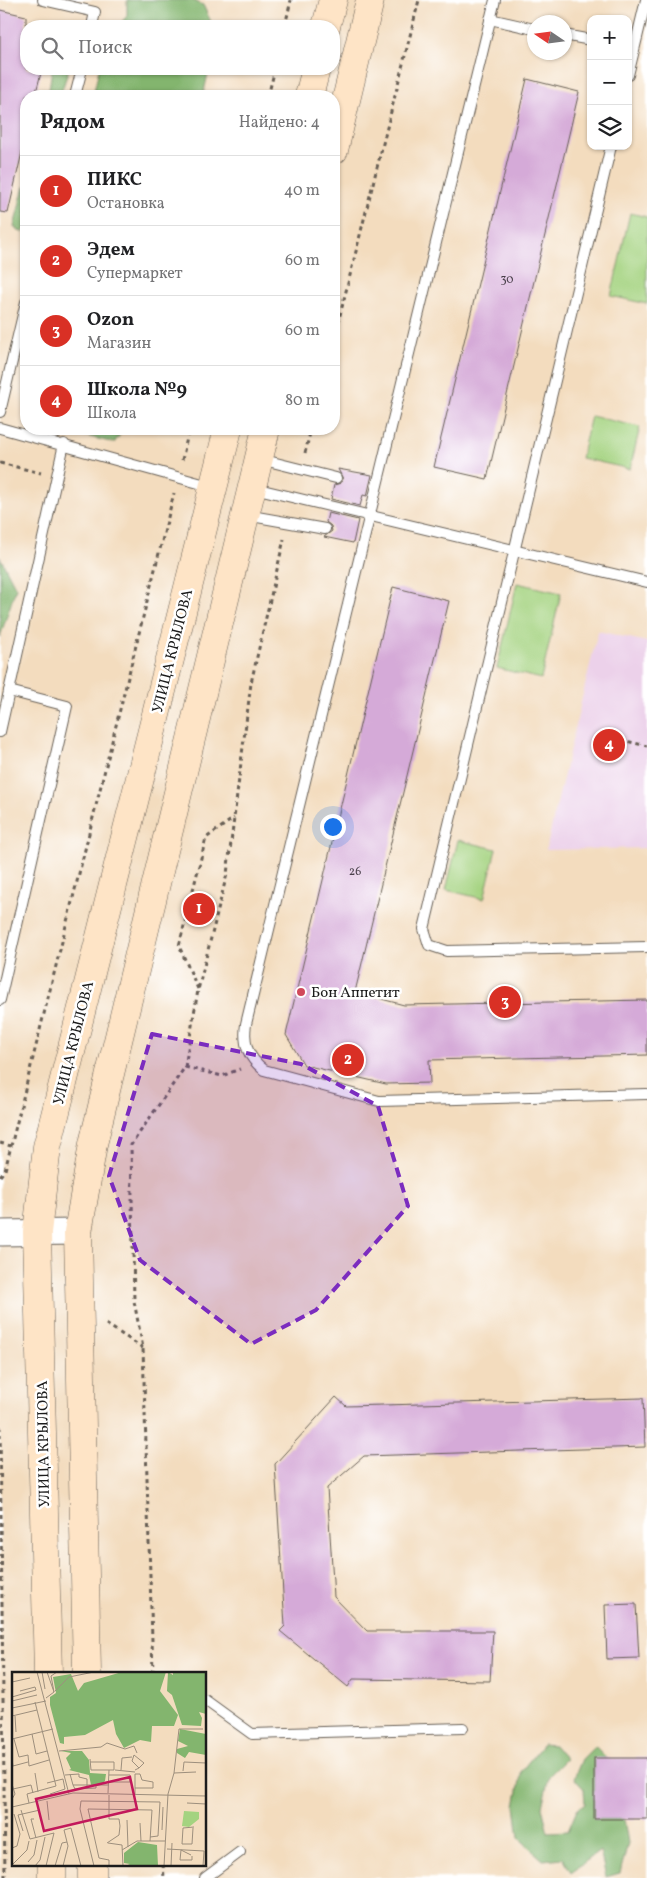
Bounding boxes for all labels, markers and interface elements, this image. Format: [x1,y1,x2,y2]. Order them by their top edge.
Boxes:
north arrow [527,15,572,60]
map controls [587,15,632,150]
button: + [587,15,632,60]
search box [20,20,340,75]
icon: search [38,34,66,62]
text: Поиск [78,35,132,61]
button: − [587,60,632,105]
button: layers [587,105,632,150]
text: Рядом [40,108,105,137]
text: Найдено: 4 [239,112,320,134]
text: ПИКС [87,167,142,193]
text: 1 [53,180,59,202]
text: 40 m [284,180,320,202]
text: Остановка [87,193,165,215]
text: Эдем [87,237,135,263]
text: 2 [52,250,60,272]
text: 60 m [285,250,320,272]
text: Супермаркет [87,263,183,285]
house number: 30 [500,272,514,288]
text: Ozon [87,307,134,333]
text: 3 [52,320,60,342]
text: 60 m [285,320,320,342]
text: Магазин [87,333,151,355]
text: Школа №9 [87,377,187,403]
text: 4 [51,390,61,412]
text: 80 m [285,390,320,412]
text: Школа [87,403,137,425]
street label: УЛИЦА КРЫЛОВА [148,587,199,716]
pin: 4 [593,726,625,764]
your location [320,814,346,840]
house number: 26 [349,864,361,880]
pin: 1 [183,890,215,928]
street label: УЛИЦА КРЫЛОВА [49,979,100,1108]
place label: Бон Аппетит [311,983,400,1004]
pin: 3 [489,983,521,1021]
marker: Бон Аппетит [295,986,307,998]
pin: 2 [332,1041,364,1079]
street label: УЛИЦА КРЫЛОВА [33,1380,56,1508]
inset map [12,1672,206,1866]

